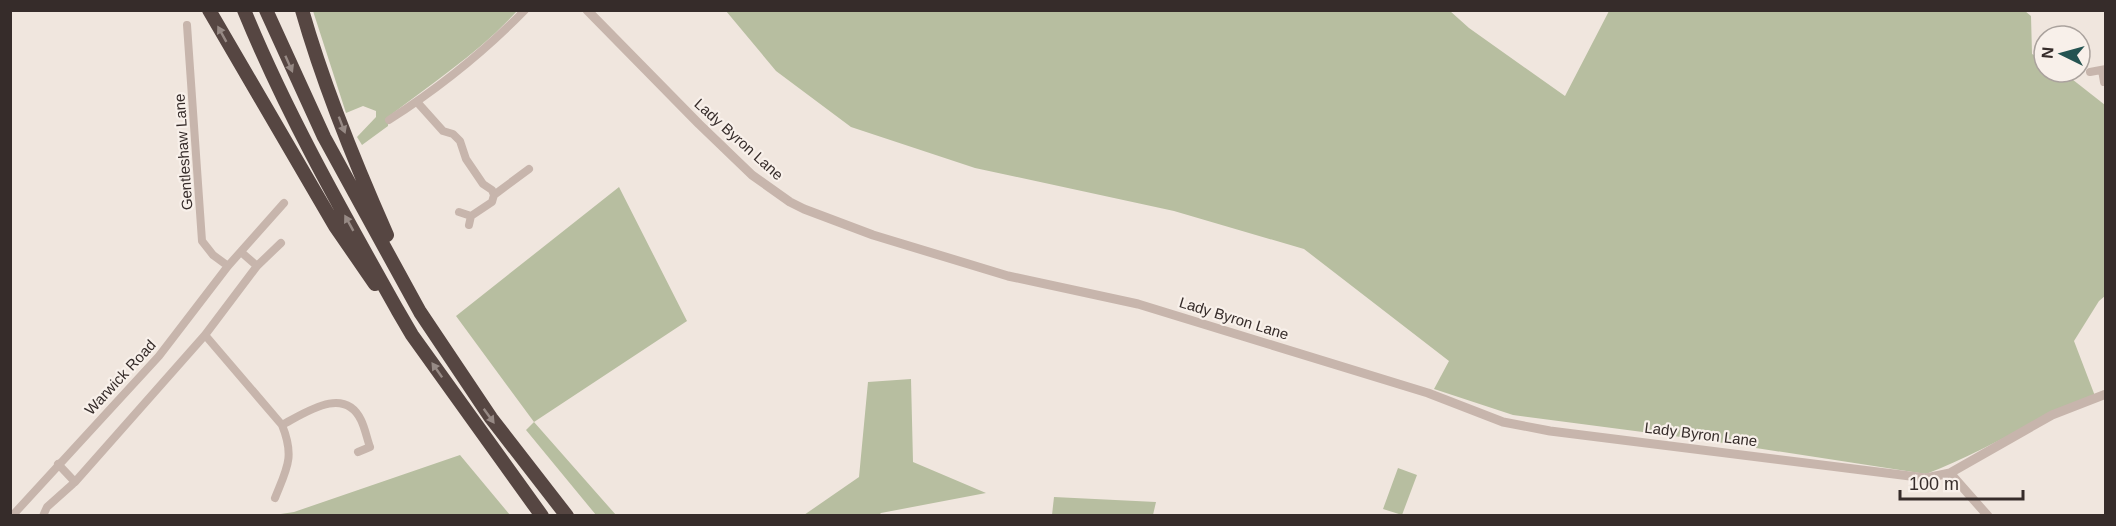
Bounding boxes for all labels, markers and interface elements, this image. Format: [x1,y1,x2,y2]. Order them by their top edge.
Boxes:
north arrow [2032,24,2092,84]
one-way arrow [217,25,227,42]
text: N [2039,46,2057,59]
one-way arrow [285,56,294,73]
street label: Gentleshaw Lane [170,93,196,211]
street label: Lady Byron Lane [691,95,787,183]
one-way arrow [338,116,347,134]
one-way arrow [345,215,355,232]
street label: Lady Byron Lane [1177,293,1291,343]
street label: Warwick Road [81,336,159,418]
one-way arrow [431,362,443,378]
one-way arrow [483,408,495,423]
street label: Lady Byron Lane [1644,419,1758,449]
scale bar [1900,463,2023,501]
text: 100 m [1909,474,1959,494]

